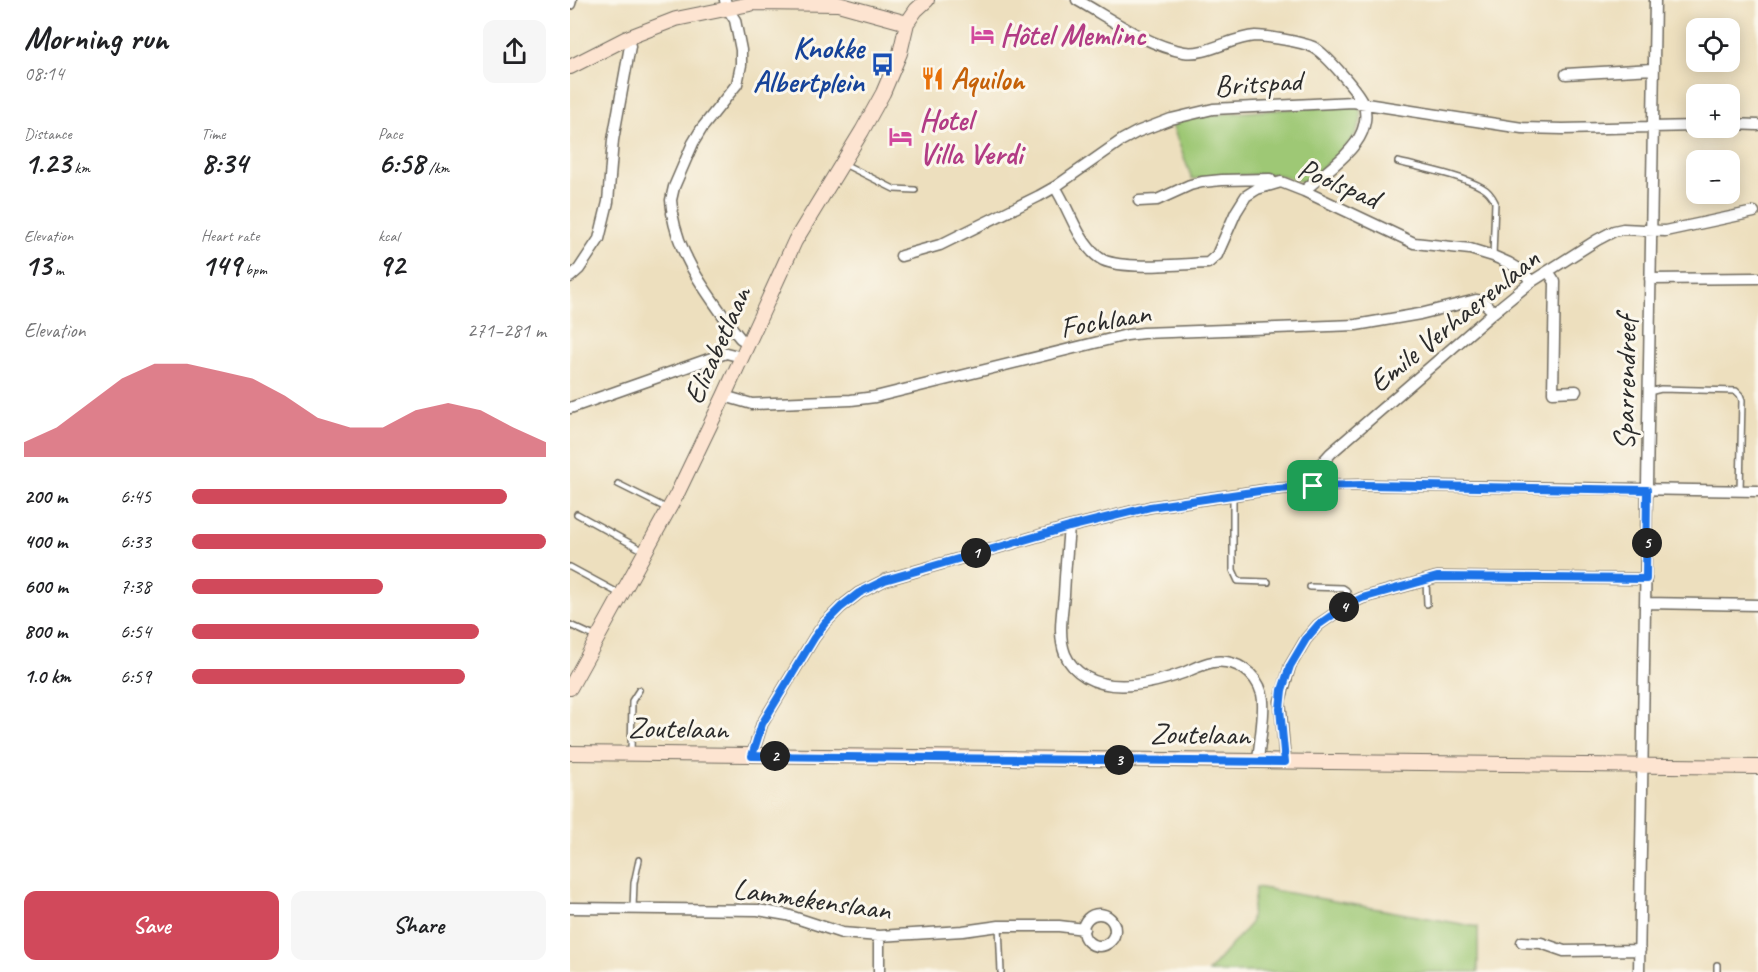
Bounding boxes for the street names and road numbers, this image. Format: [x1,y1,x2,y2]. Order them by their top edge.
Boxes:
street label: Britspad [1213,61,1307,105]
street label: Poolspad [1292,149,1389,219]
street label: Emile Verhaerenlaan [1361,239,1548,401]
street label: Elizabetlaan [674,279,760,410]
street label: Fochlaan [1057,293,1154,347]
street label: Sparrendreef [1605,309,1645,451]
street label: Zoutelaan [628,708,730,748]
street label: Zoutelaan [1150,714,1252,754]
street label: Lammekenslaan [731,869,895,929]

